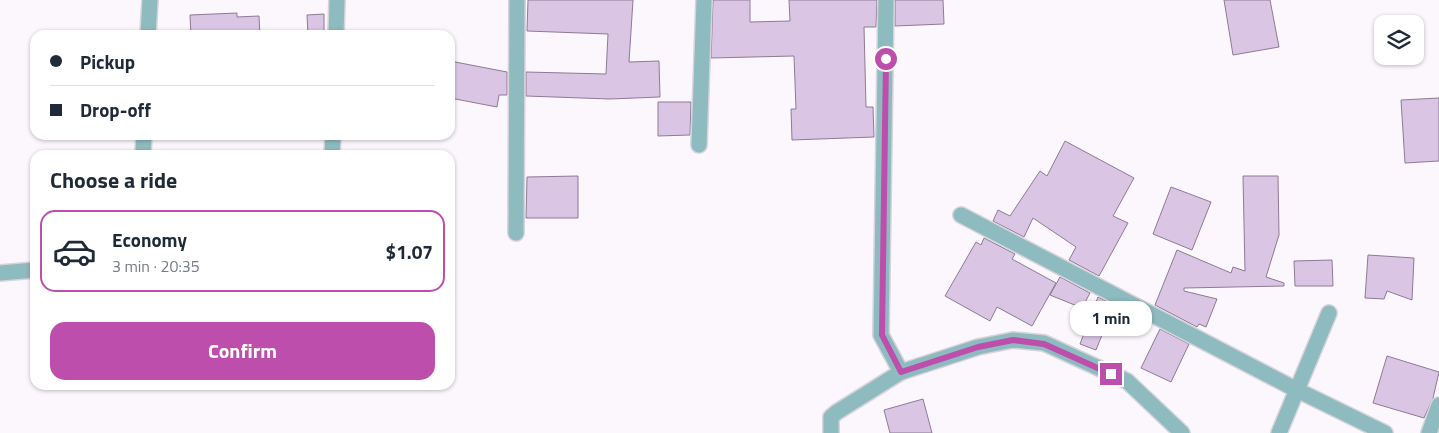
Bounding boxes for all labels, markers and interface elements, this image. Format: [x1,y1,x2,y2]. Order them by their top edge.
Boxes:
map controls [1374,15,1424,65]
button: layers [1374,15,1424,65]
text: Pickup [80,47,135,76]
route start [875,48,897,70]
text: Drop-off [80,95,151,124]
text: Choose a ride [50,163,177,197]
text: Economy [112,225,187,254]
icon: car [52,229,97,274]
text: $1.07 [386,237,433,266]
text: 3 min · 20:35 [112,254,200,278]
callout: 1 min [1070,302,1152,336]
text: 1 min [1092,306,1130,330]
button: Confirm [50,322,435,380]
route end [1100,363,1122,385]

